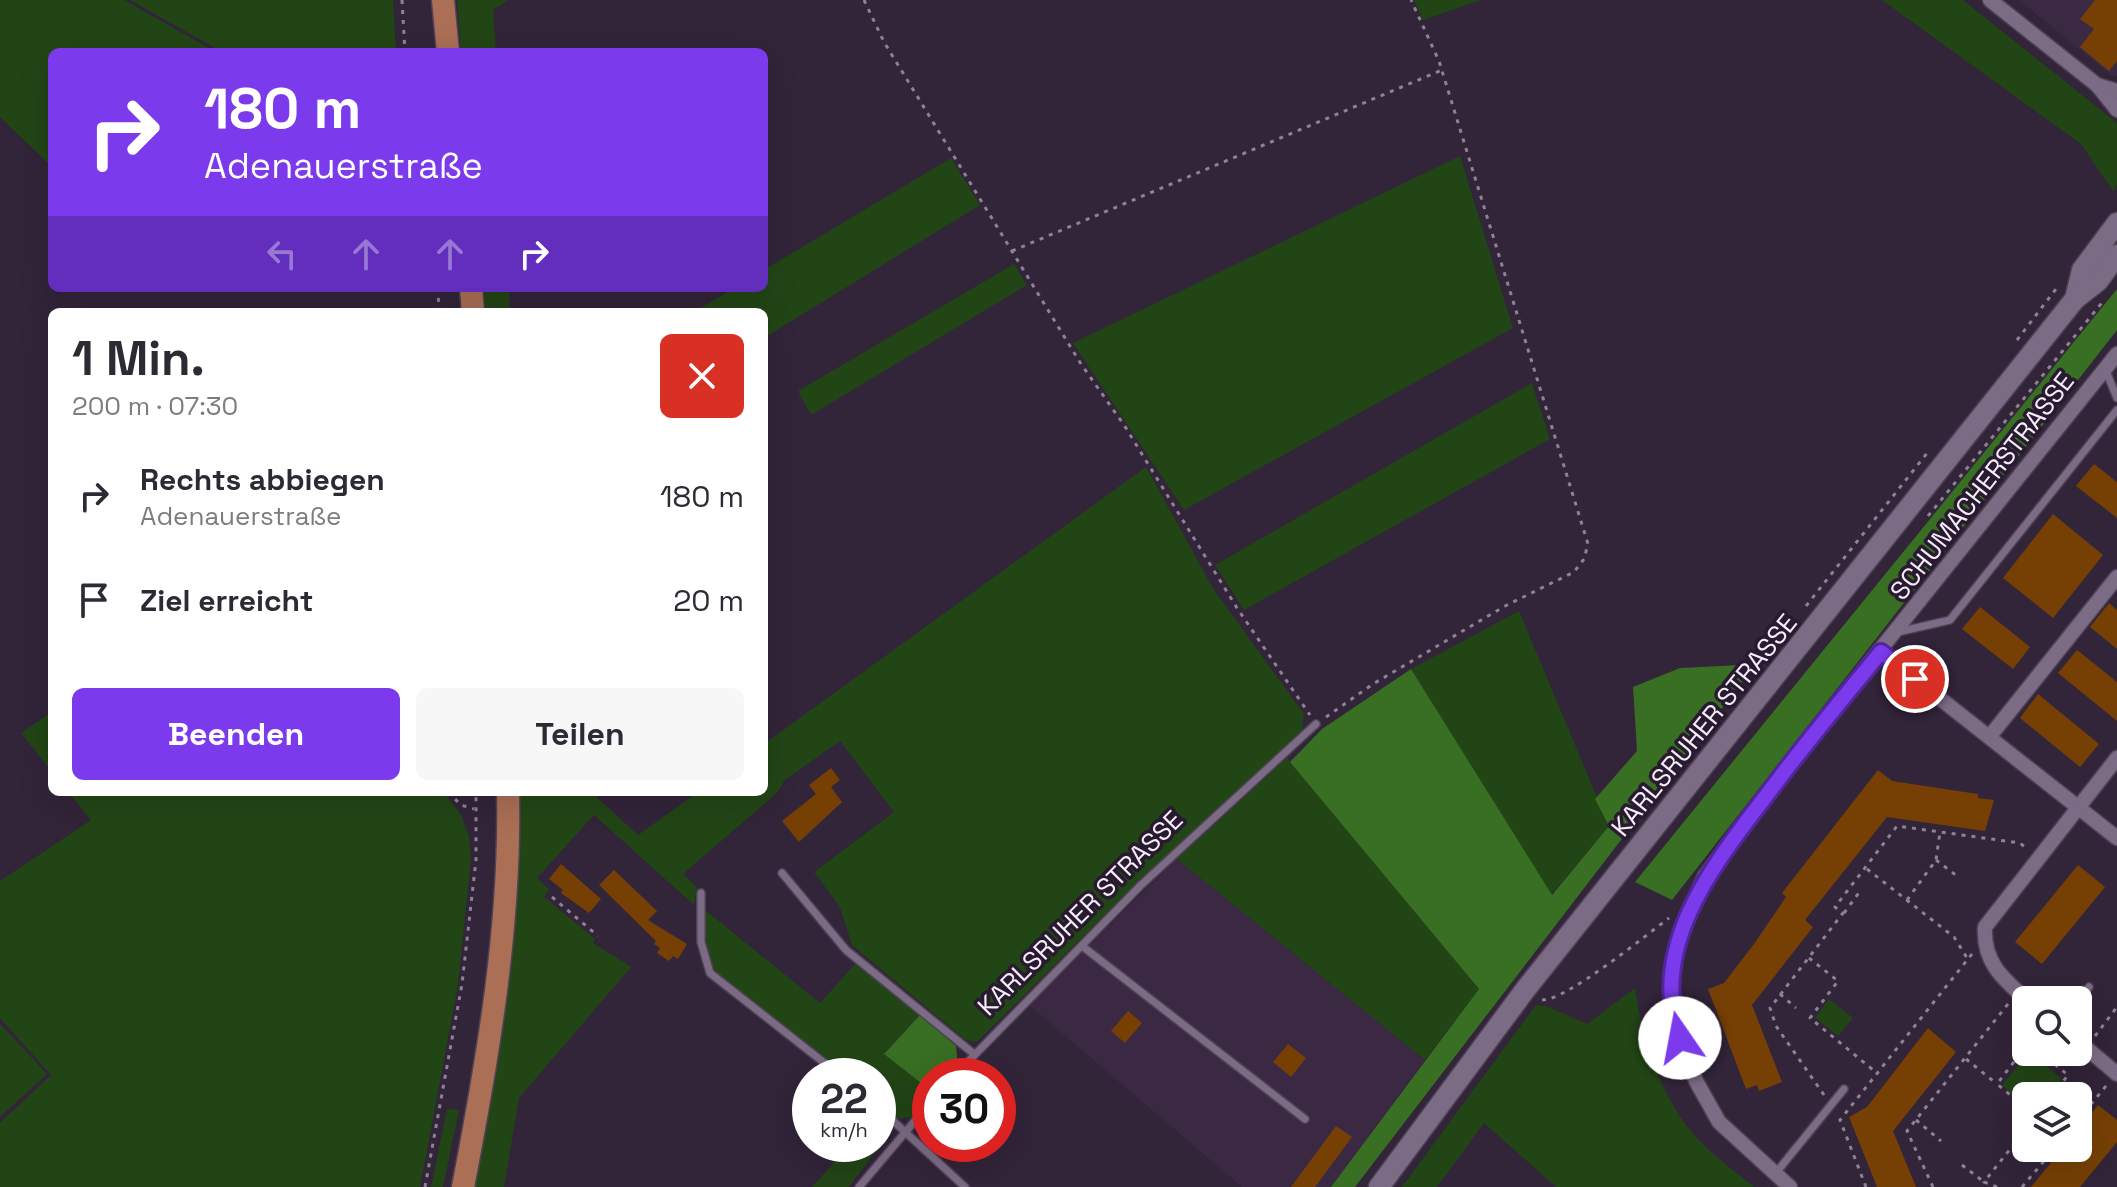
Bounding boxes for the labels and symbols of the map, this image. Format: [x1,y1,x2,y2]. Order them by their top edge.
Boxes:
street label: SCHUMACHERSTRASSE [1882,365,2082,607]
street label: KARLSRUHER STRASSE [1604,607,1804,843]
pin [1881,645,1949,713]
street label: KARLSRUHER STRASSE [970,803,1190,1023]
position arrow [1638,996,1722,1080]
speed limit sign: 30 [912,1058,1016,1162]

